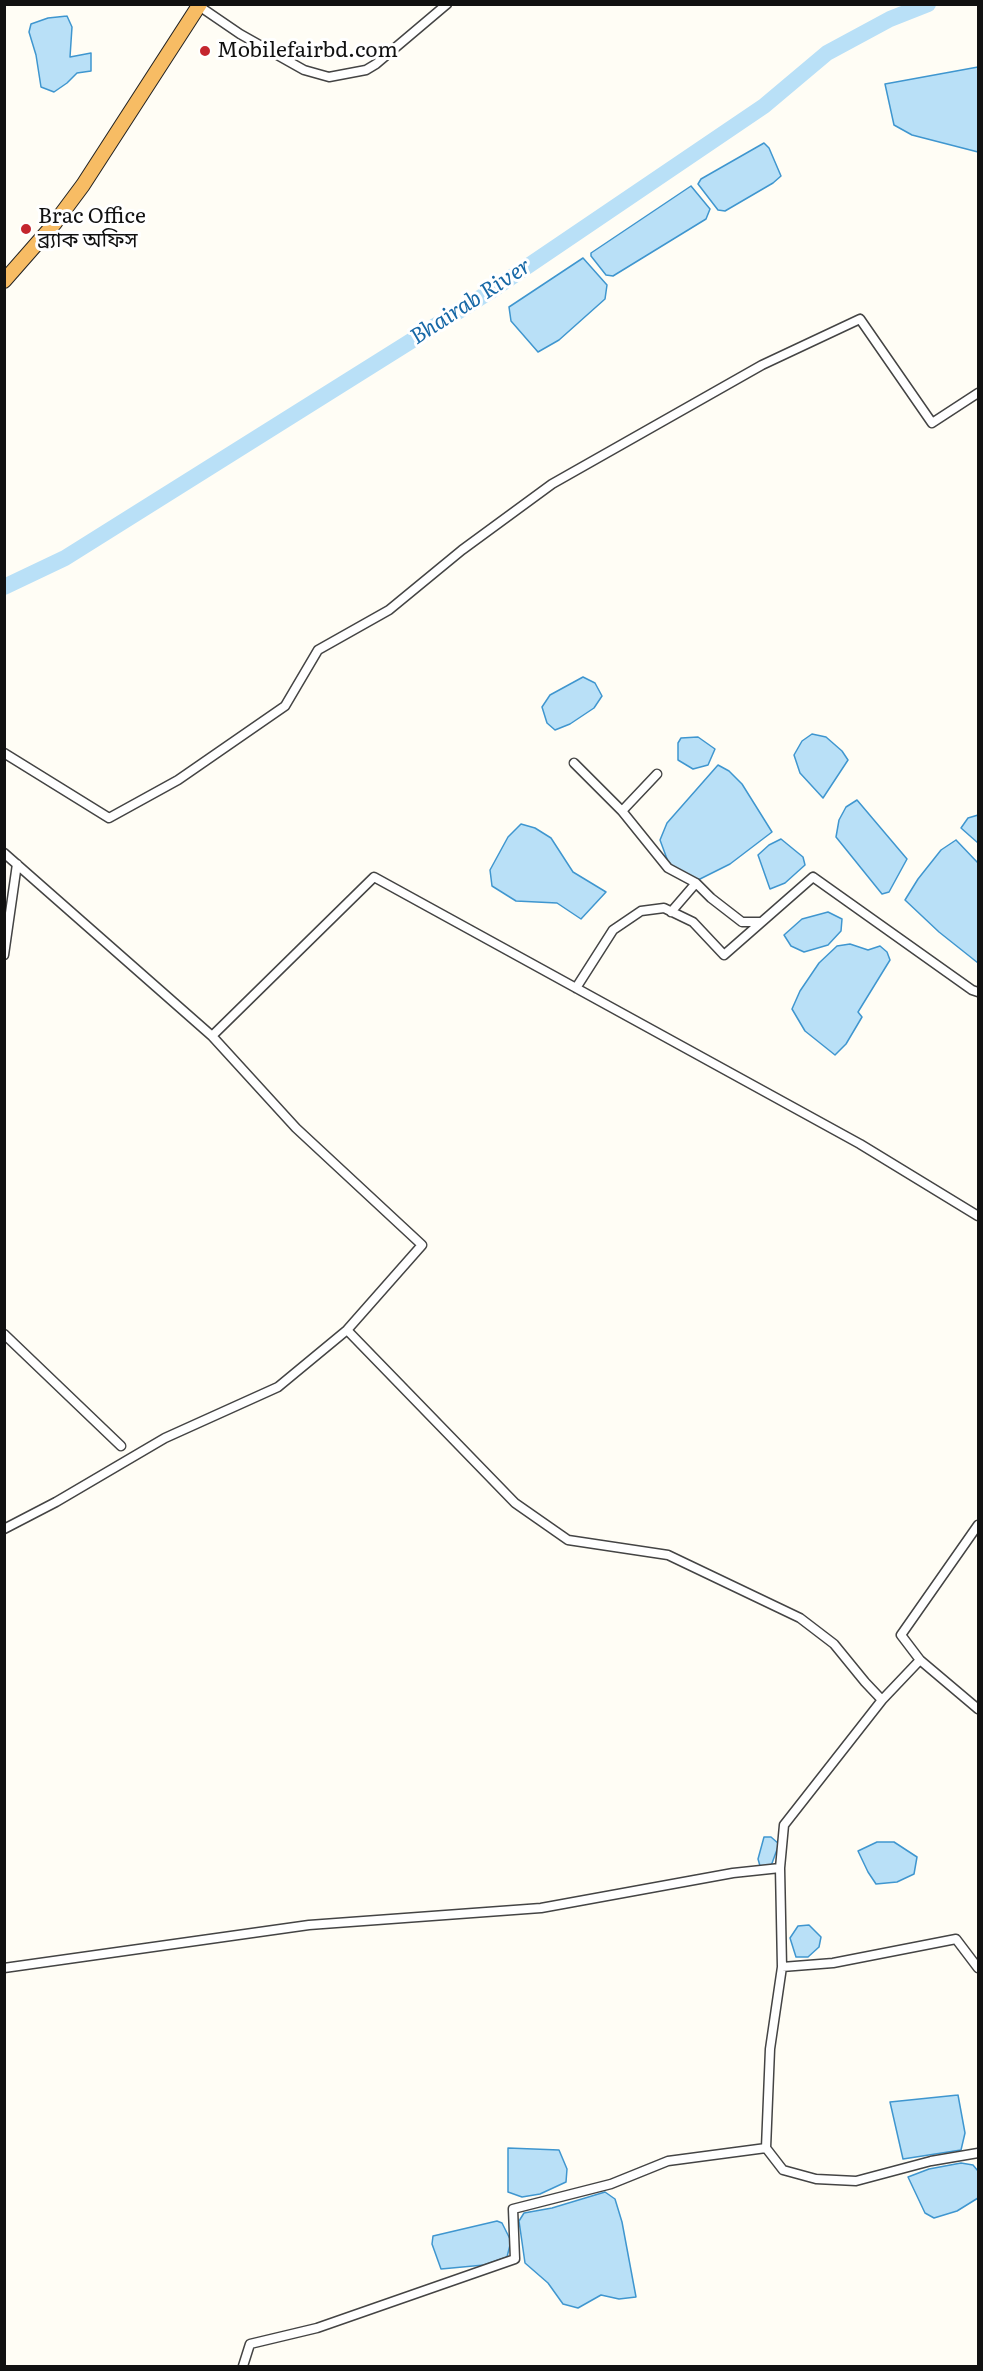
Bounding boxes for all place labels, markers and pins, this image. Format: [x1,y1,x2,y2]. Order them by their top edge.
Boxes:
place label: Mobilefairbd.com [217,38,398,64]
marker: Mobilefairbd.com [198,44,212,58]
place label: Brac Office ব্র্যাক অফিস [38,204,146,254]
marker: Brac Office ব্র্যাক অফিস [19,222,33,236]

